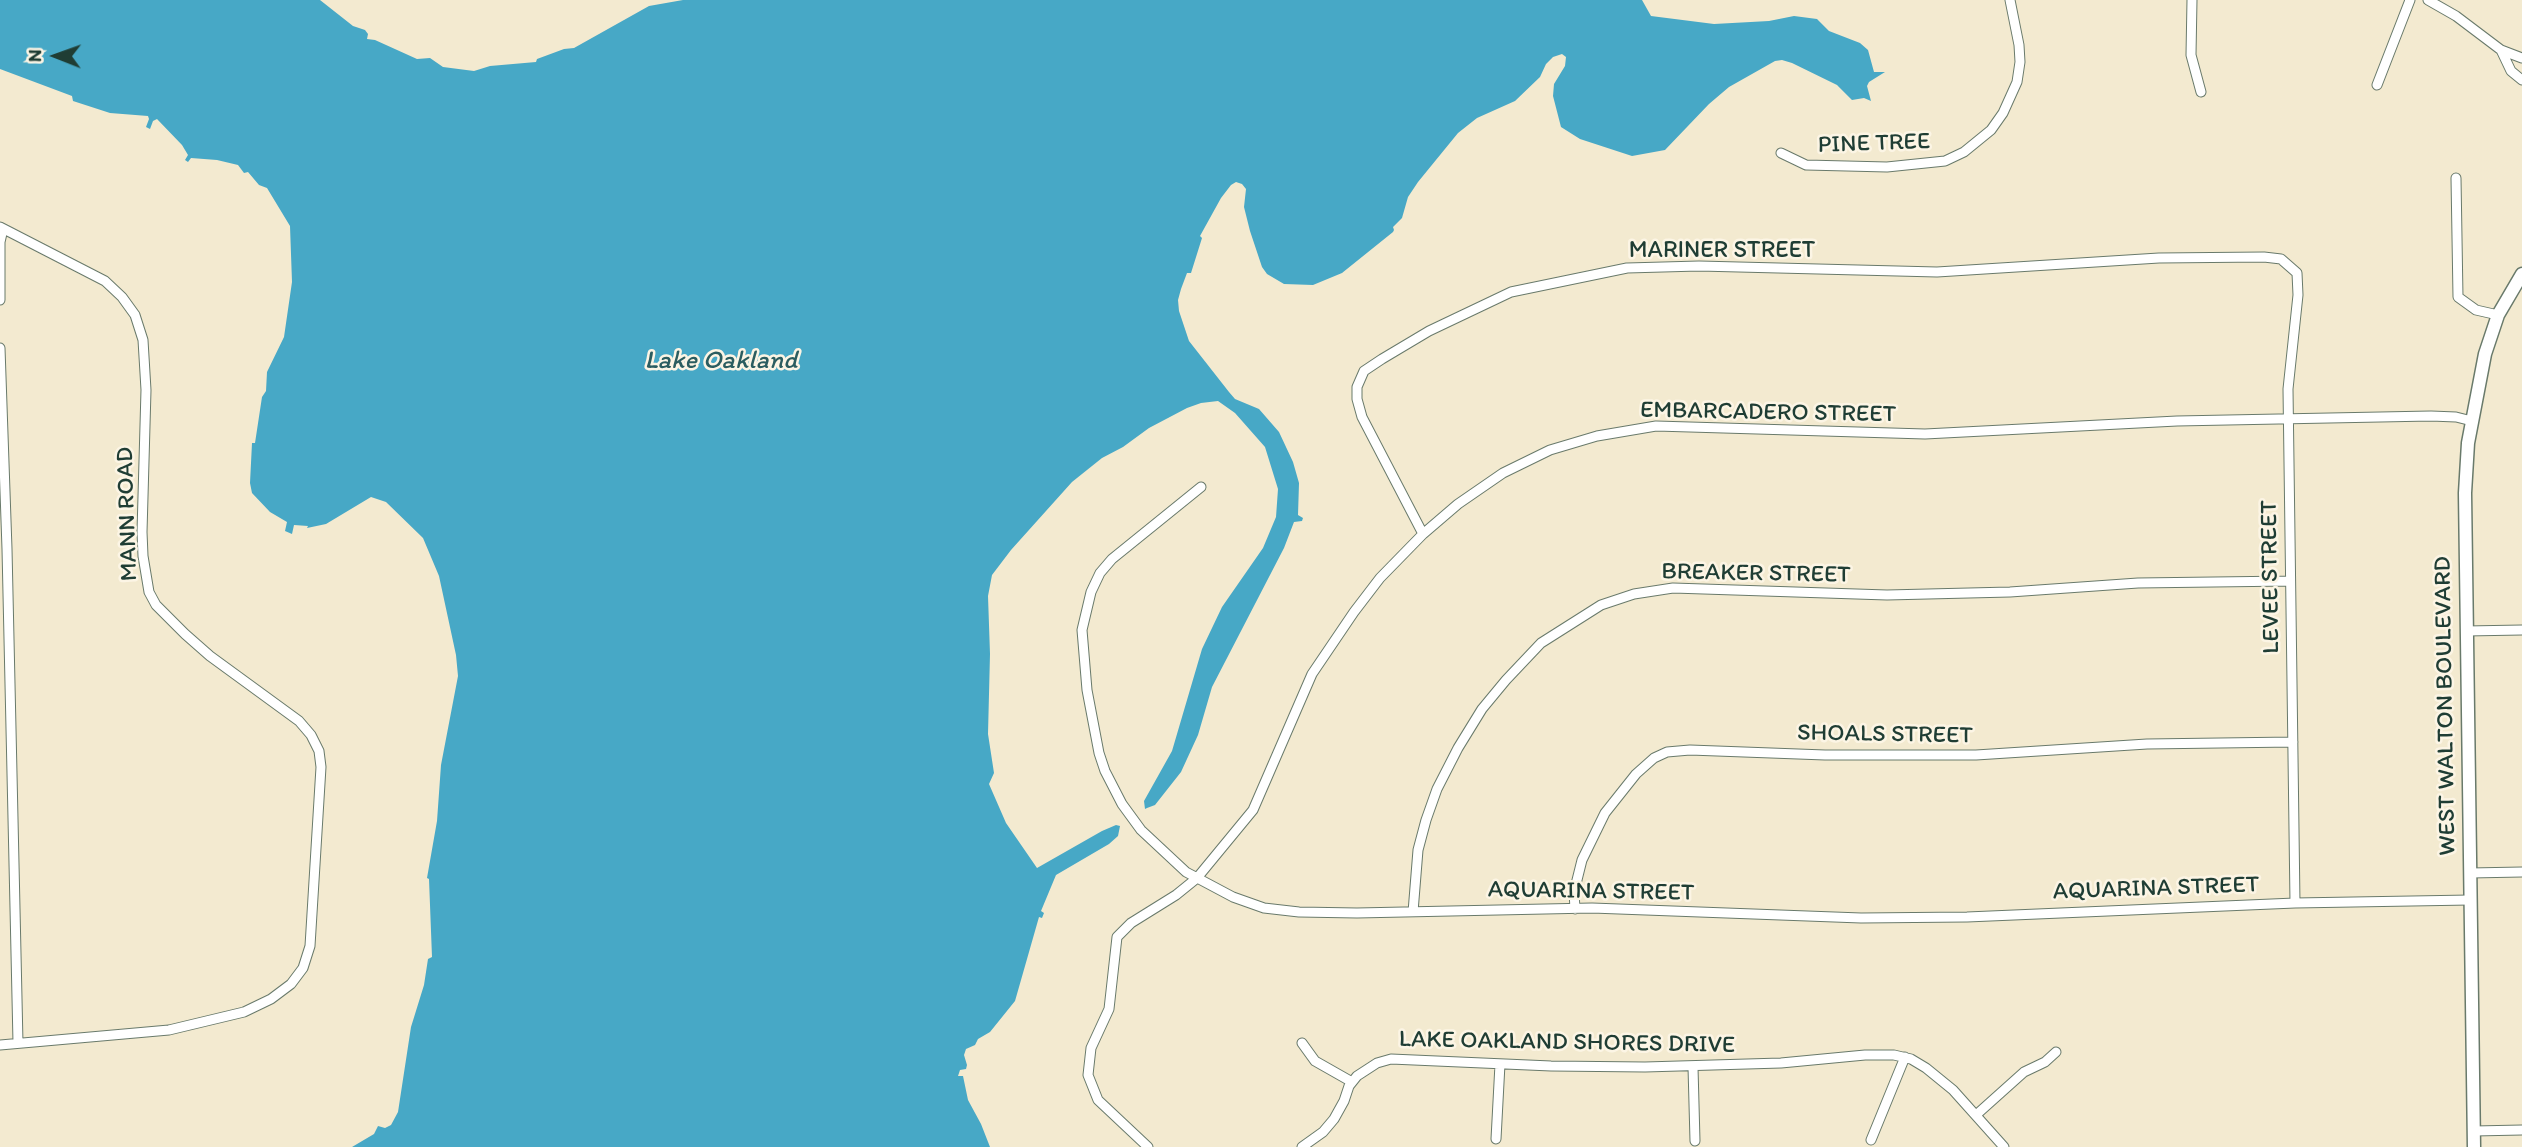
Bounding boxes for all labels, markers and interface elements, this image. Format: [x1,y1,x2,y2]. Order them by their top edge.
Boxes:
north arrow [21,21,91,91]
text: N [23,49,46,62]
street label: PINE TREE [1817,128,1931,160]
street label: MARINER STREET [1629,237,1815,265]
water label: Lake Oakland [644,345,798,377]
street label: EMBARCADERO STREET [1640,396,1896,430]
street label: MANN ROAD [111,446,145,582]
street label: LEVEE STREET [2255,500,2287,654]
street label: WEST WALTON BOULEVARD [2429,556,2463,856]
street label: BREAKER STREET [1661,558,1851,590]
street label: SHOALS STREET [1797,719,1973,751]
street label: AQUARINA STREET [2052,871,2260,907]
street label: AQUARINA STREET [1488,876,1694,908]
street label: LAKE OAKLAND SHORES DRIVE [1399,1026,1735,1060]

